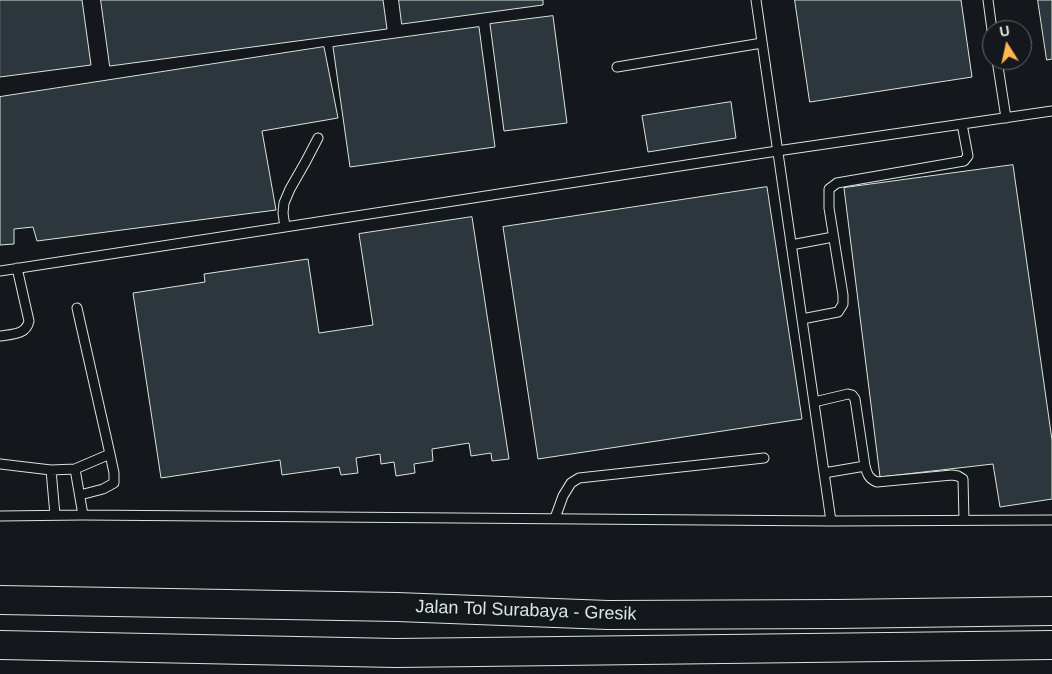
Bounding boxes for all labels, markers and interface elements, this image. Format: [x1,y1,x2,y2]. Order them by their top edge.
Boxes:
north arrow [982,20,1032,70]
text: U [998,22,1011,40]
street label: Jalan Tol Surabaya - Gresik [415,596,637,626]

